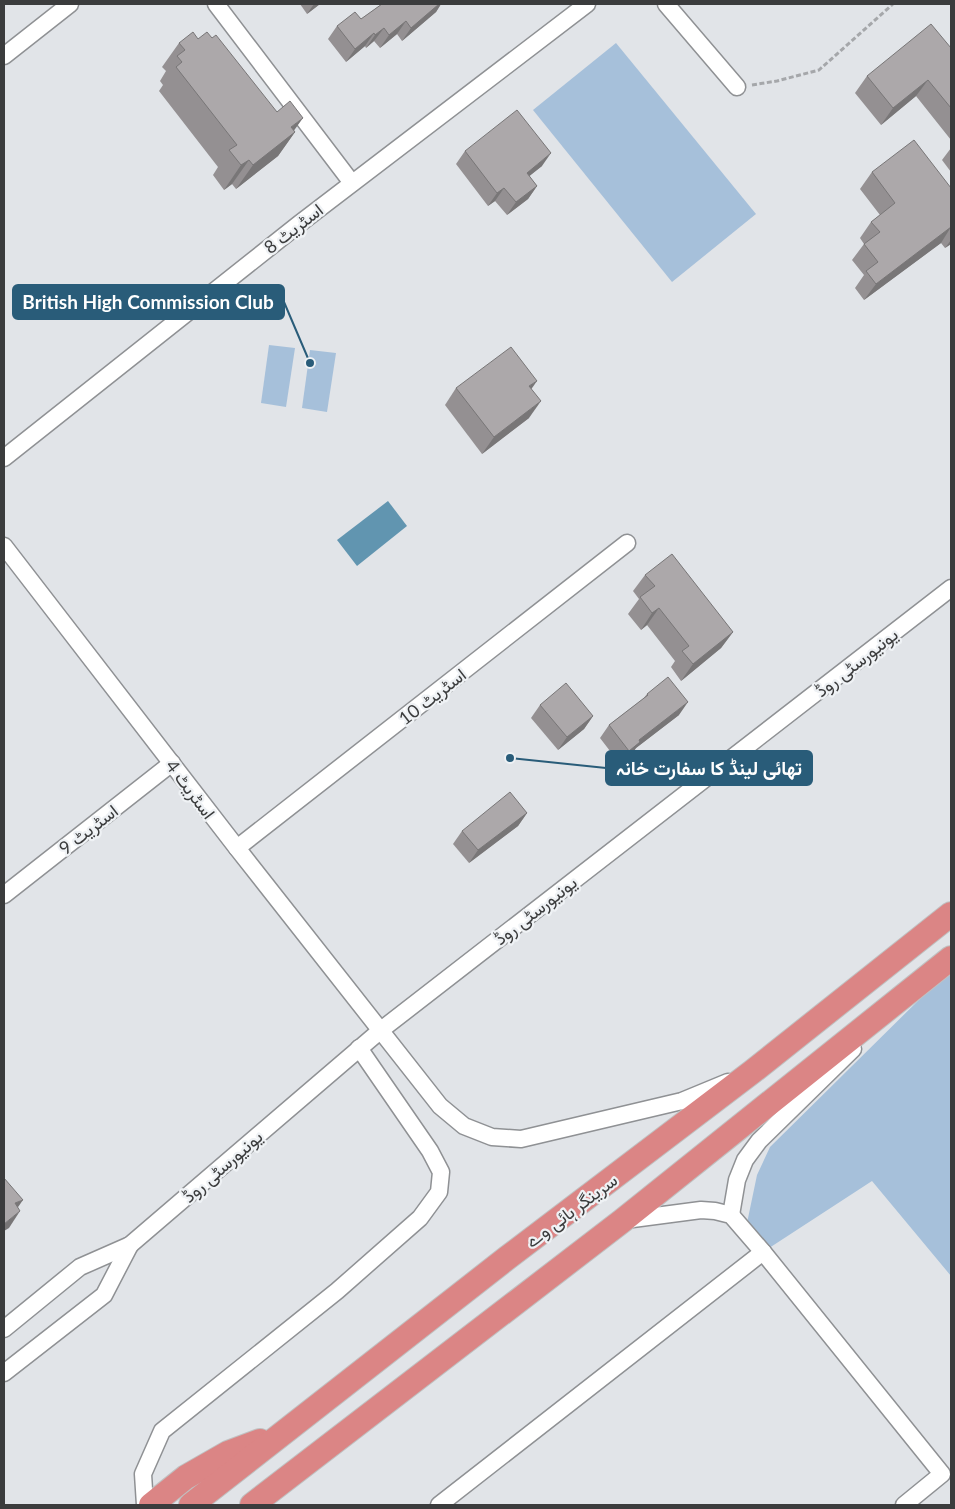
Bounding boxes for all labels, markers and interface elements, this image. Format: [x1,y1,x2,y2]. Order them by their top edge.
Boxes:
street label: اسٹریٹ 8 [259,198,327,259]
callout: British High Commission Club [13,285,284,319]
text: British High Commission Club [22,290,274,313]
street label: یونیورسٹی روڈ [810,623,902,702]
street label: اسٹریٹ 10 [394,663,471,730]
callout: تھائی لینڈ کا سفارت خانہ [606,751,812,785]
street label: اسٹریٹ 4 [161,755,220,824]
text: تھائی لینڈ کا سفارت خانہ [616,756,802,781]
street label: اسٹریٹ 9 [54,799,122,860]
street label: یونیورسٹی روڈ [489,871,581,950]
street label: یونیورسٹی روڈ [177,1125,267,1208]
street label: سرینگر ہائی وے [521,1168,622,1253]

